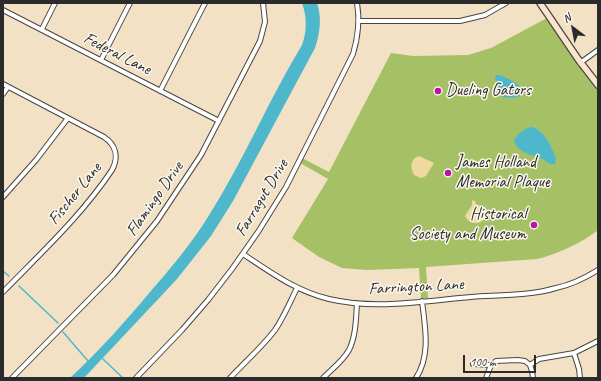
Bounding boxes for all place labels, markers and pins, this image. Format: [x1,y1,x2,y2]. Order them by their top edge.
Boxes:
place label: Dueling Gators [446,81,531,101]
marker: Dueling Gators [433,86,443,96]
place label: James Holland Memorial Plaque [456,153,550,193]
marker: James Holland Memorial Plaque [443,168,453,178]
place label: Historical Society and Museum [409,205,526,245]
marker: Historical Society and Museum [529,220,539,230]

